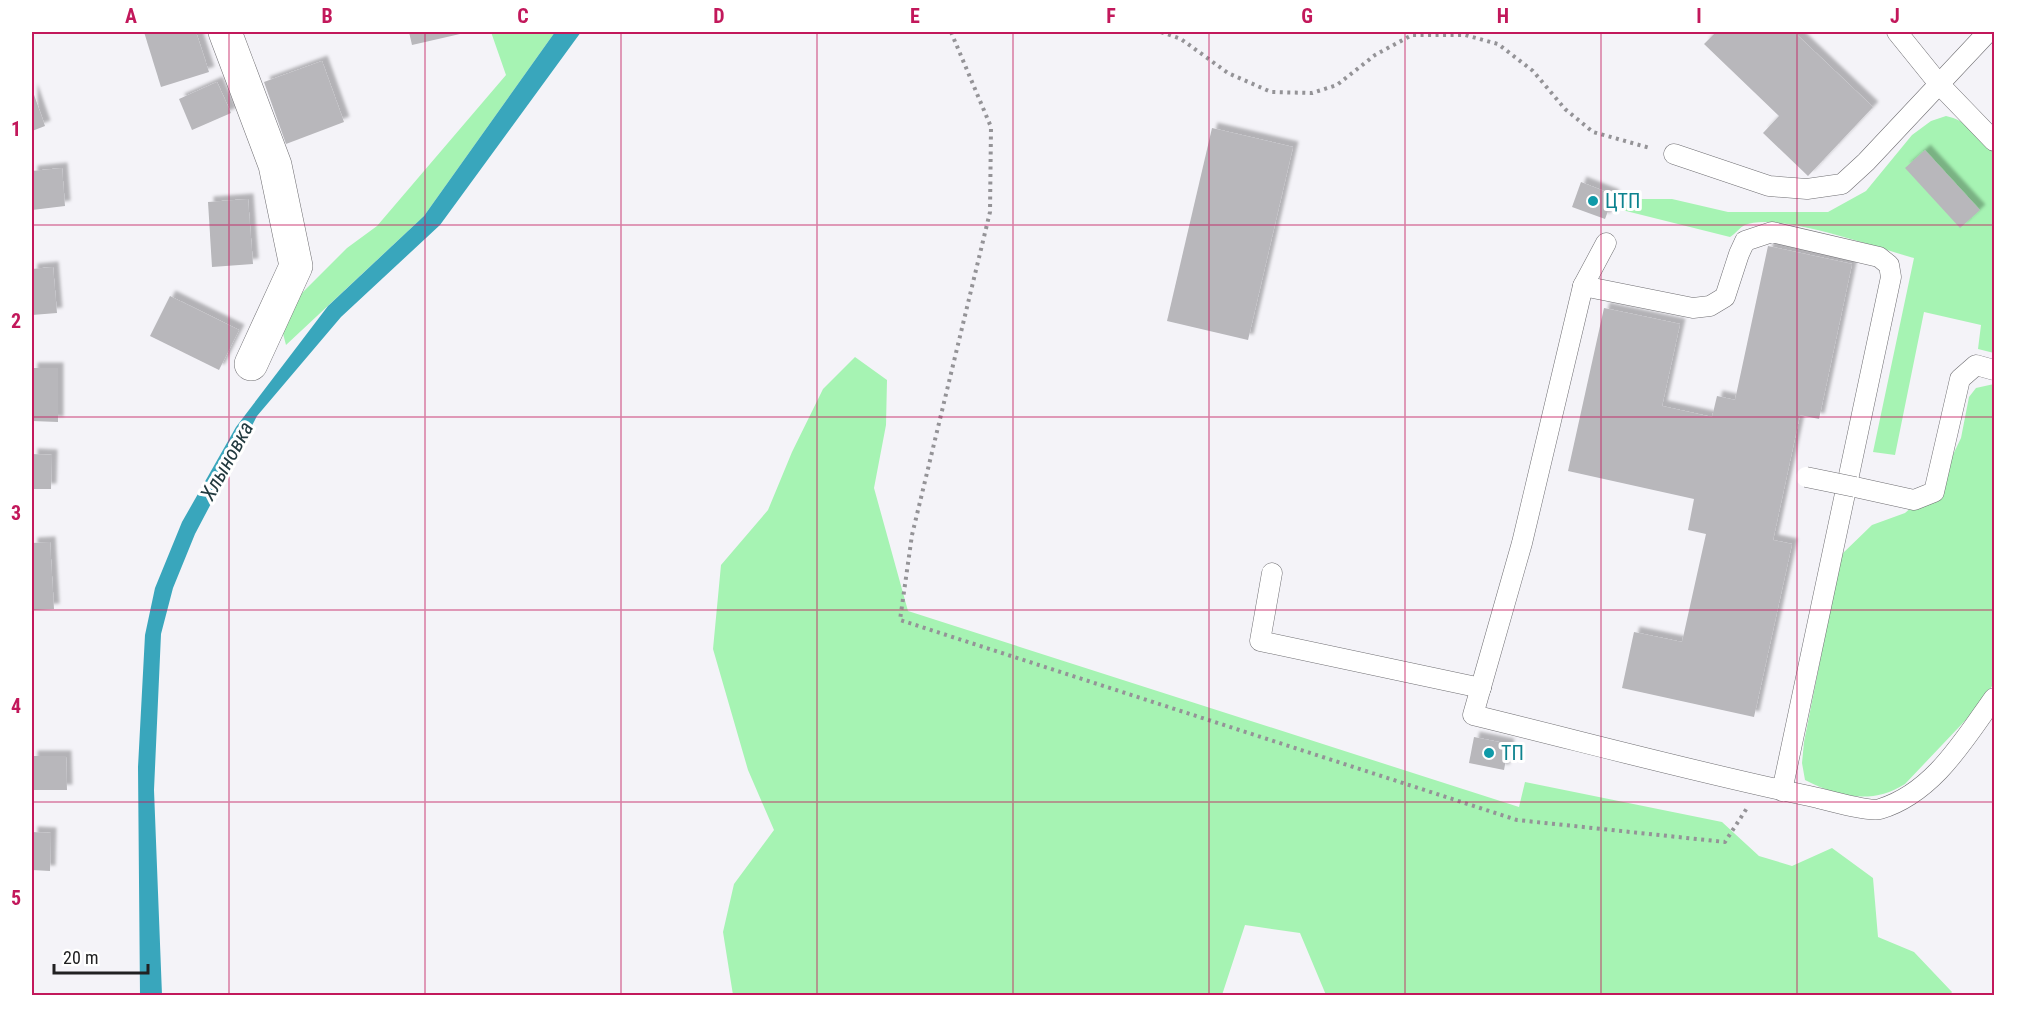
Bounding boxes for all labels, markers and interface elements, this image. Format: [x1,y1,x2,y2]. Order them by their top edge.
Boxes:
text: A [125,4,137,28]
text: B [321,4,333,28]
text: C [517,4,529,28]
text: D [713,4,725,28]
text: E [910,4,920,28]
text: F [1106,4,1116,28]
text: G [1301,4,1313,28]
text: H [1497,4,1509,28]
text: I [1696,4,1702,28]
text: J [1890,4,1900,28]
text: 1 [11,117,21,141]
place label: ЦТП [1605,189,1640,213]
marker: ЦТП [1586,194,1600,208]
text: 2 [11,309,21,333]
water label: Хлыновка [195,418,258,505]
text: 3 [11,501,21,525]
text: 4 [11,694,21,718]
place label: ТП [1501,741,1524,765]
marker: ТП [1482,746,1496,760]
text: 5 [11,886,21,910]
scale bar [54,937,148,975]
text: 20 m [63,947,98,968]

